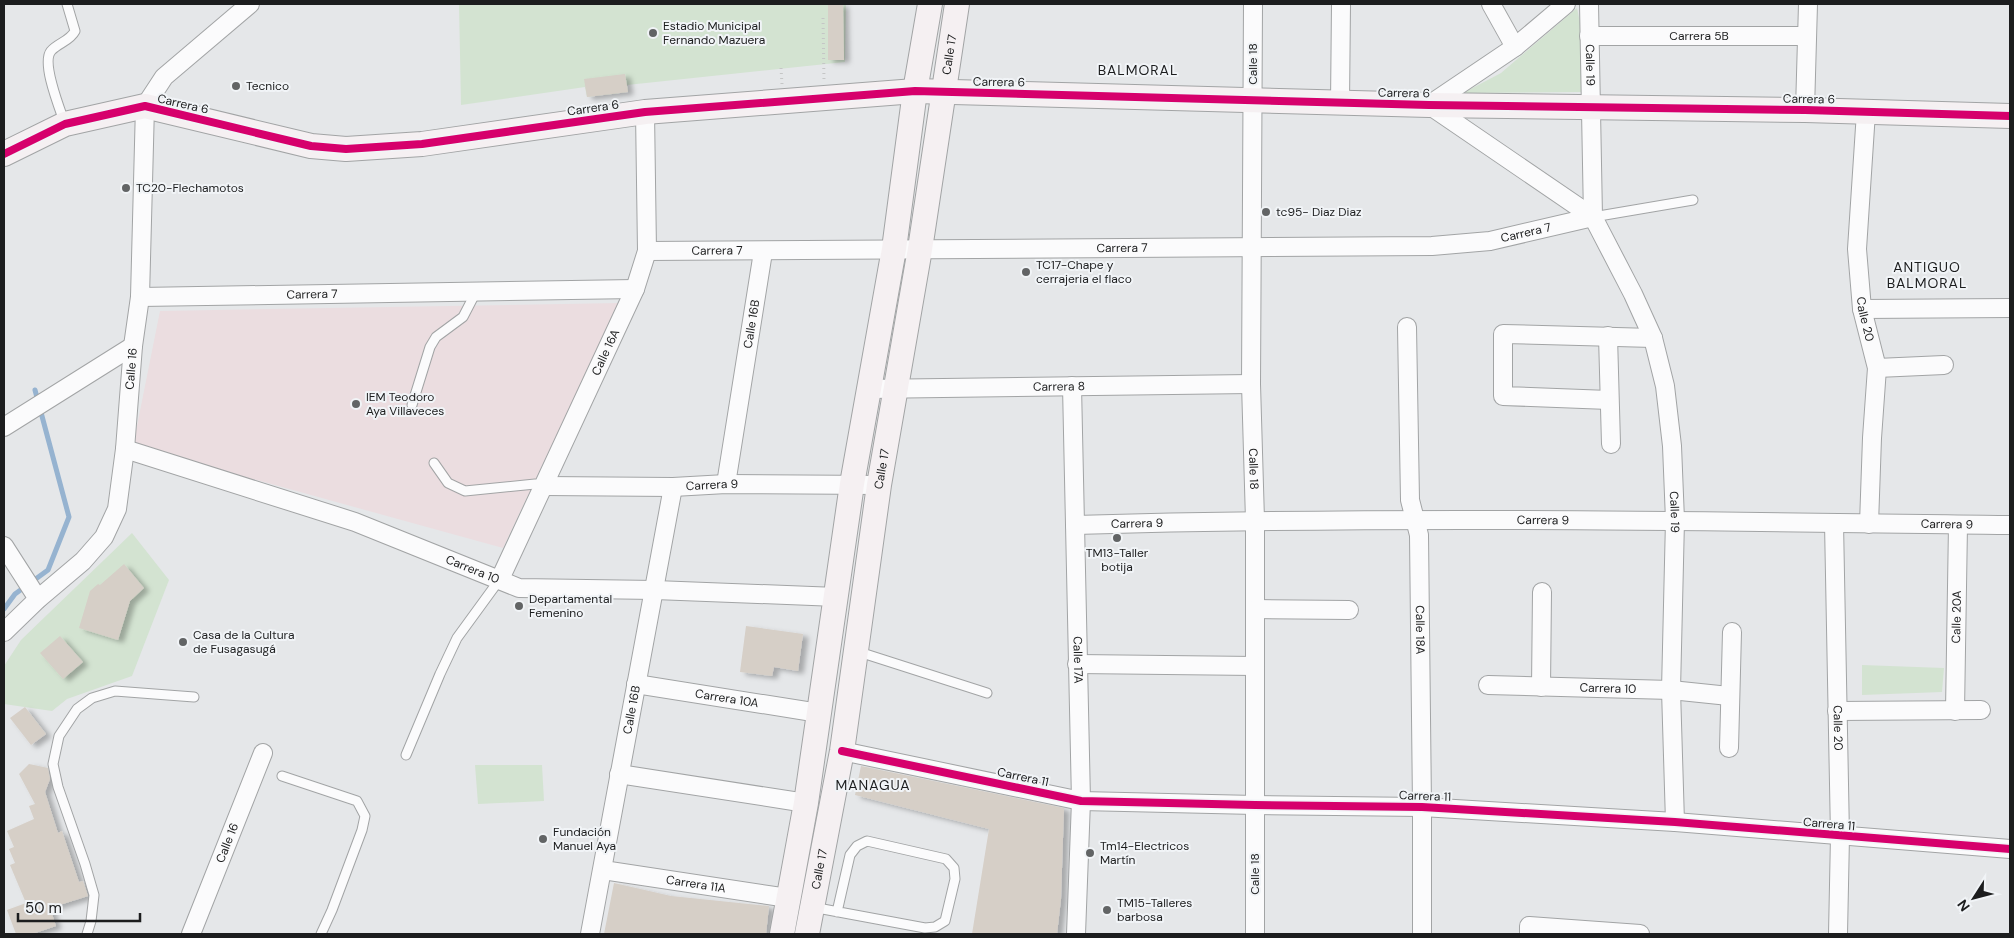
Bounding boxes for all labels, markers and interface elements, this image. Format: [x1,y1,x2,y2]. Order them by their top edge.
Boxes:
place label: Estadio Municipal Fernando Mazuera [663,18,765,48]
marker: Estadio Municipal Fernando Mazuera [647,27,659,39]
street label: Carrera 5B [1669,28,1729,44]
street label: Calle 17 [938,33,960,76]
street label: Calle 18 [1245,43,1261,85]
street label: Calle 19 [1582,44,1599,86]
district label: BALMORAL [1098,61,1178,79]
street label: Carrera 6 [973,74,1025,90]
place label: Tecnico [246,78,289,94]
marker: Tecnico [230,80,242,92]
street label: Carrera 6 [1378,85,1430,101]
street label: Carrera 6 [156,90,210,118]
street label: Carrera 6 [1783,91,1835,107]
street label: Carrera 6 [566,96,620,120]
place label: TC20-Flechamotos [136,180,244,196]
marker: TC20-Flechamotos [120,182,132,194]
place label: tc95- Diaz Diaz [1276,204,1361,220]
marker: tc95- Diaz Diaz [1260,206,1272,218]
street label: Carrera 7 [1499,219,1553,246]
street label: Carrera 7 [1096,240,1148,256]
street label: Carrera 7 [691,242,743,259]
place label: TC17-Chape y cerrajeria el flaco [1036,257,1132,287]
district label: ANTIGUO BALMORAL [1887,258,1967,292]
marker: TC17-Chape y cerrajeria el flaco [1020,266,1032,278]
street label: Carrera 7 [286,286,338,303]
street label: Calle 20 [1853,296,1878,343]
street label: Calle 16B [740,299,763,350]
street label: Calle 16A [588,327,623,378]
street label: Calle 16 [122,347,141,390]
street label: Carrera 8 [1033,378,1085,395]
place label: IEM Teodoro Aya Villaveces [366,389,444,419]
marker: IEM Teodoro Aya Villaveces [350,398,362,410]
street label: Calle 17 [870,448,893,491]
street label: Calle 18 [1245,448,1262,490]
street label: Carrera 9 [685,476,738,494]
street label: Calle 19 [1666,491,1683,533]
street label: Carrera 9 [1517,512,1569,528]
street label: Carrera 9 [1111,515,1163,532]
street label: Carrera 9 [1921,516,1973,533]
marker: TM13-Taller botija [1111,532,1123,544]
place label: TM13-Taller botija [1086,545,1149,575]
street label: Carrera 10 [443,551,502,587]
street label: Calle 20A [1948,590,1965,644]
place label: Departamental Femenino [529,591,612,621]
marker: Departamental Femenino [513,600,525,612]
street label: Calle 18A [1412,605,1428,655]
place label: Casa de la Cultura de Fusagasugá [193,627,295,657]
marker: Casa de la Cultura de Fusagasugá [177,636,189,648]
street label: Calle 17A [1069,636,1086,684]
street label: Carrera 10 [1579,680,1637,697]
street label: Calle 16B [619,684,644,735]
street label: Carrera 10A [694,685,760,711]
street label: Calle 20 [1829,705,1846,751]
street label: Carrera 11 [996,764,1050,790]
district label: MANAGUA [835,776,911,794]
street label: Carrera 11 [1399,787,1451,805]
street label: Carrera 11 [1802,814,1856,834]
street label: Calle 16 [212,821,242,865]
place label: Fundación Manuel Aya [553,824,616,854]
marker: Fundación Manuel Aya [537,833,549,845]
place label: Tm14-Electricos Martín [1100,838,1189,868]
marker: Tm14-Electricos Martín [1084,847,1096,859]
street label: Calle 17 [808,848,831,891]
street label: Calle 18 [1247,853,1263,895]
street label: Carrera 11A [665,872,727,896]
north arrow [1949,873,1999,923]
scale bar [18,890,140,922]
place label: TM15-Talleres barbosa [1117,895,1192,925]
text: N [1953,896,1974,915]
text: 50 m [25,898,62,918]
marker: TM15-Talleres barbosa [1101,904,1113,916]

